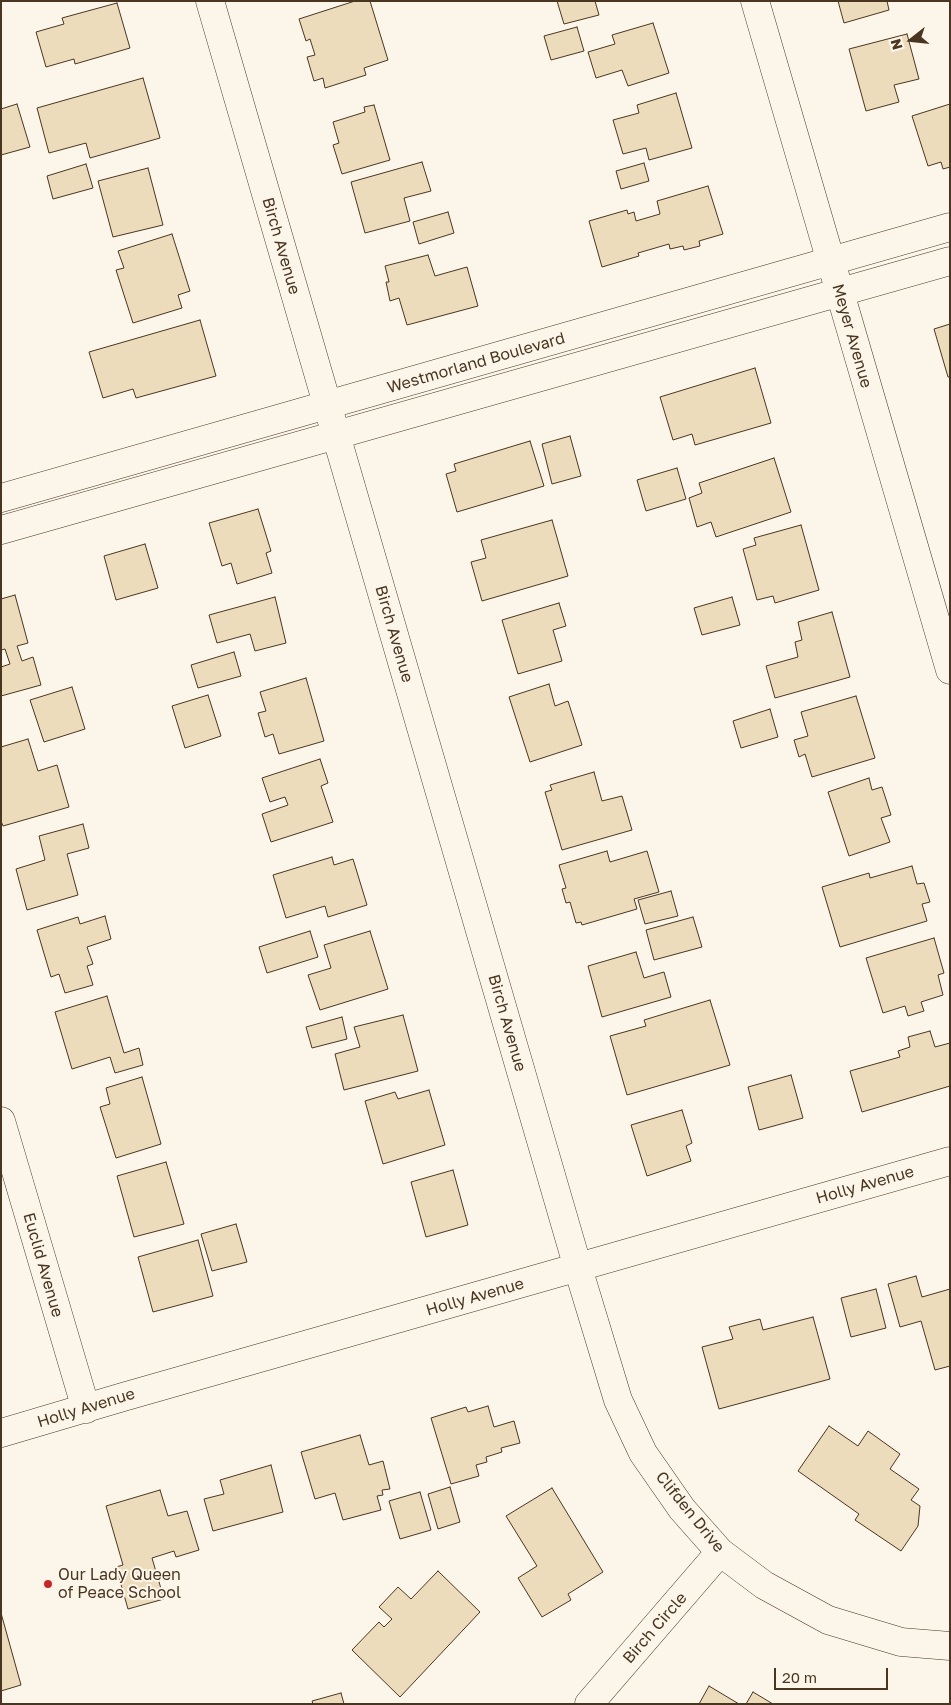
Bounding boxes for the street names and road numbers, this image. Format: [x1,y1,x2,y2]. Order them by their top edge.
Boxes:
street label: Birch Avenue [258,195,304,297]
street label: Meyer Avenue [828,282,876,390]
street label: Westmorland Boulevard [385,328,567,398]
street label: Birch Avenue [371,583,417,685]
street label: Birch Avenue [484,972,530,1074]
street label: Holly Avenue [814,1162,916,1208]
street label: Euclid Avenue [19,1210,67,1320]
street label: Holly Avenue [424,1274,526,1320]
street label: Holly Avenue [35,1384,137,1432]
street label: Clifden Drive [652,1468,728,1556]
street label: Birch Circle [619,1589,691,1667]

